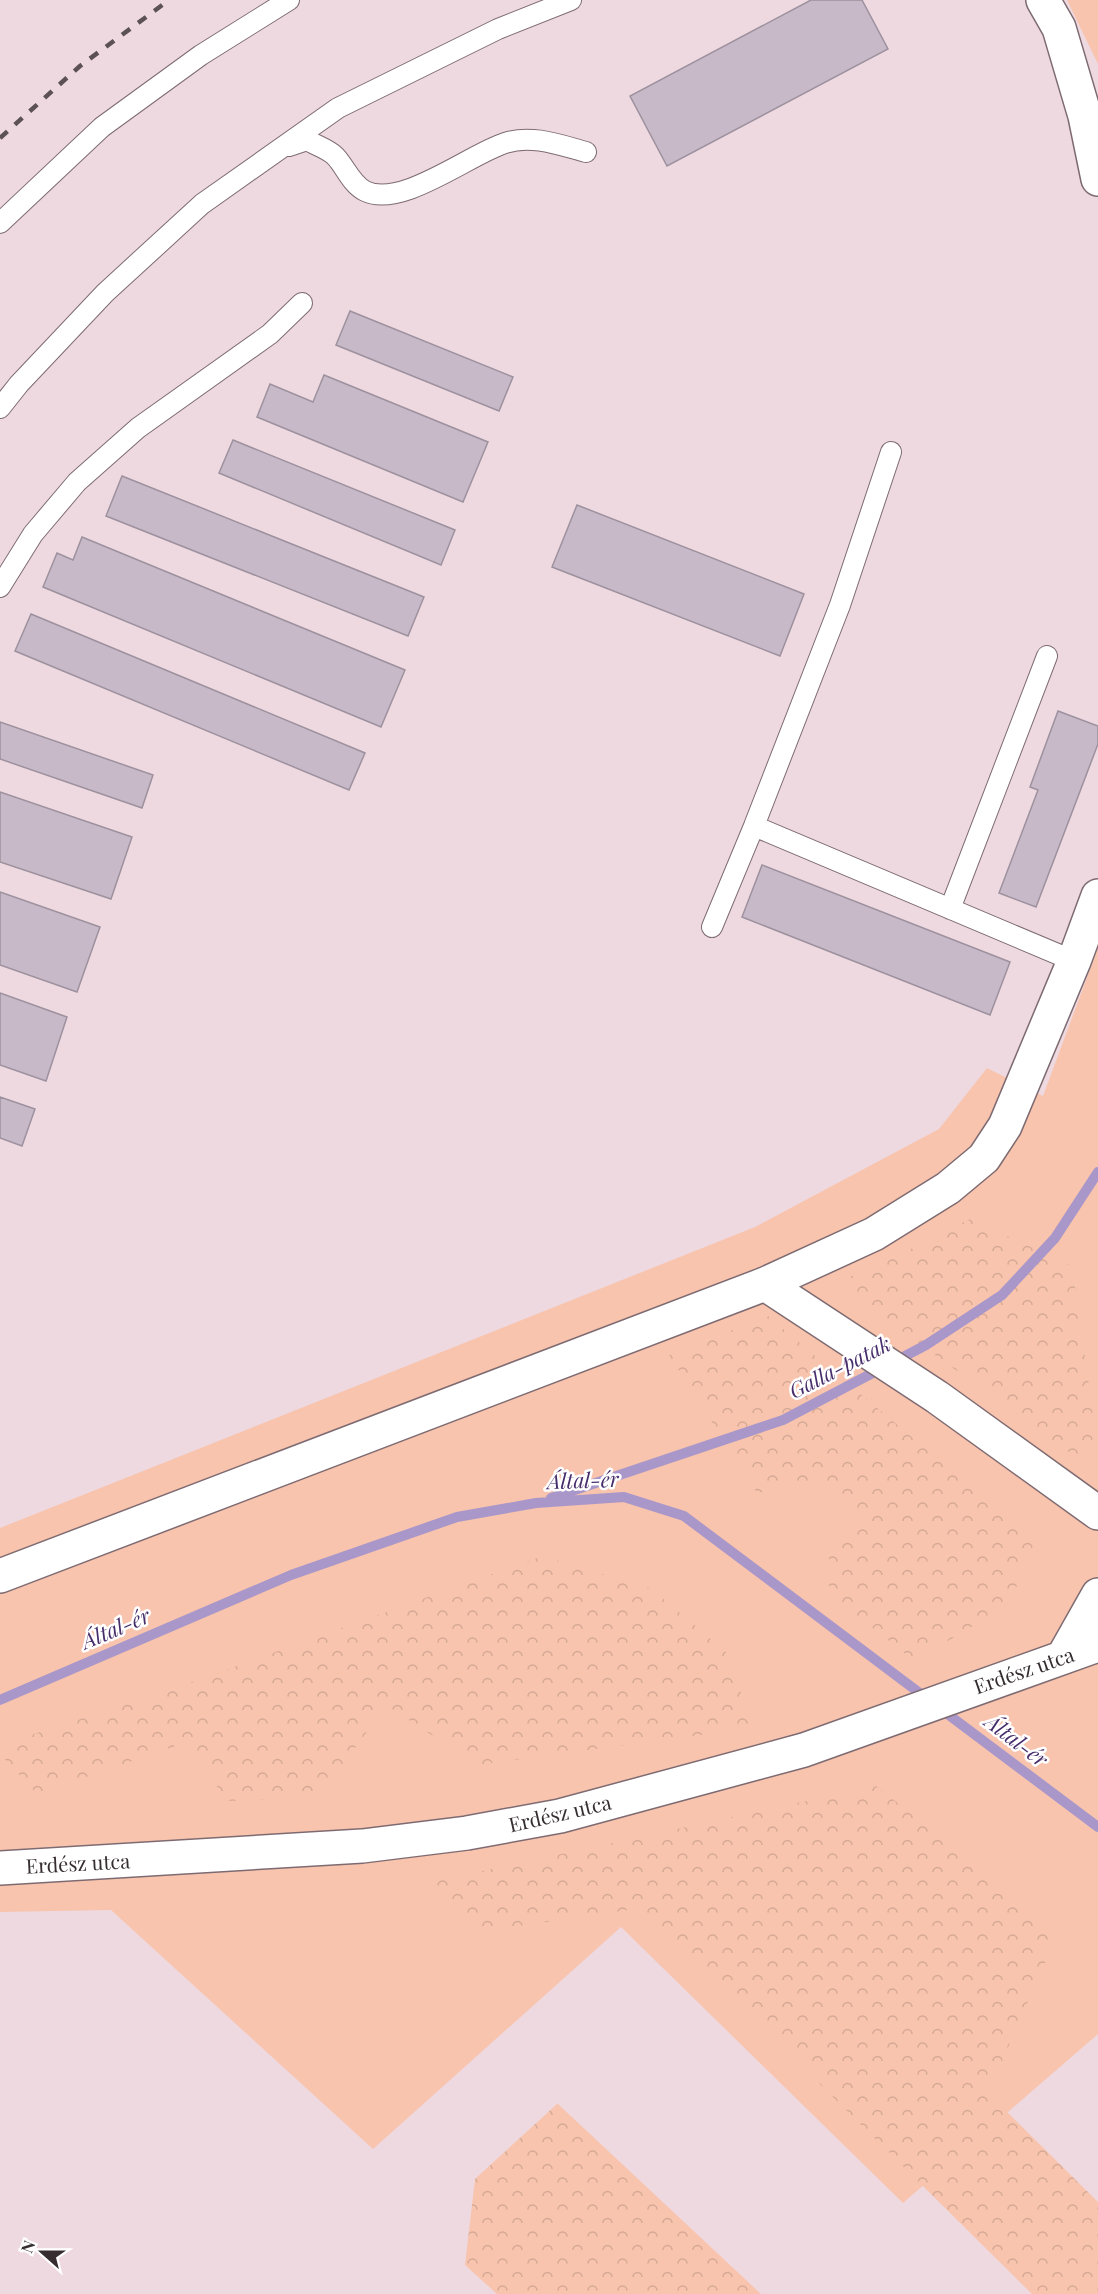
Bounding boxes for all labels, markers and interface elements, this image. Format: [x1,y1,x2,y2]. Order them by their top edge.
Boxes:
water label: Galla-patak [784,1329,895,1404]
water label: Által-ér [545,1464,620,1494]
water label: Által-ér [75,1600,155,1655]
street label: Erdész utca [970,1640,1077,1699]
water label: Által-ér [979,1706,1055,1773]
street label: Erdész utca [506,1788,614,1837]
street label: Erdész utca [25,1846,131,1879]
north arrow [12,2222,72,2282]
text: N [16,2237,40,2256]

